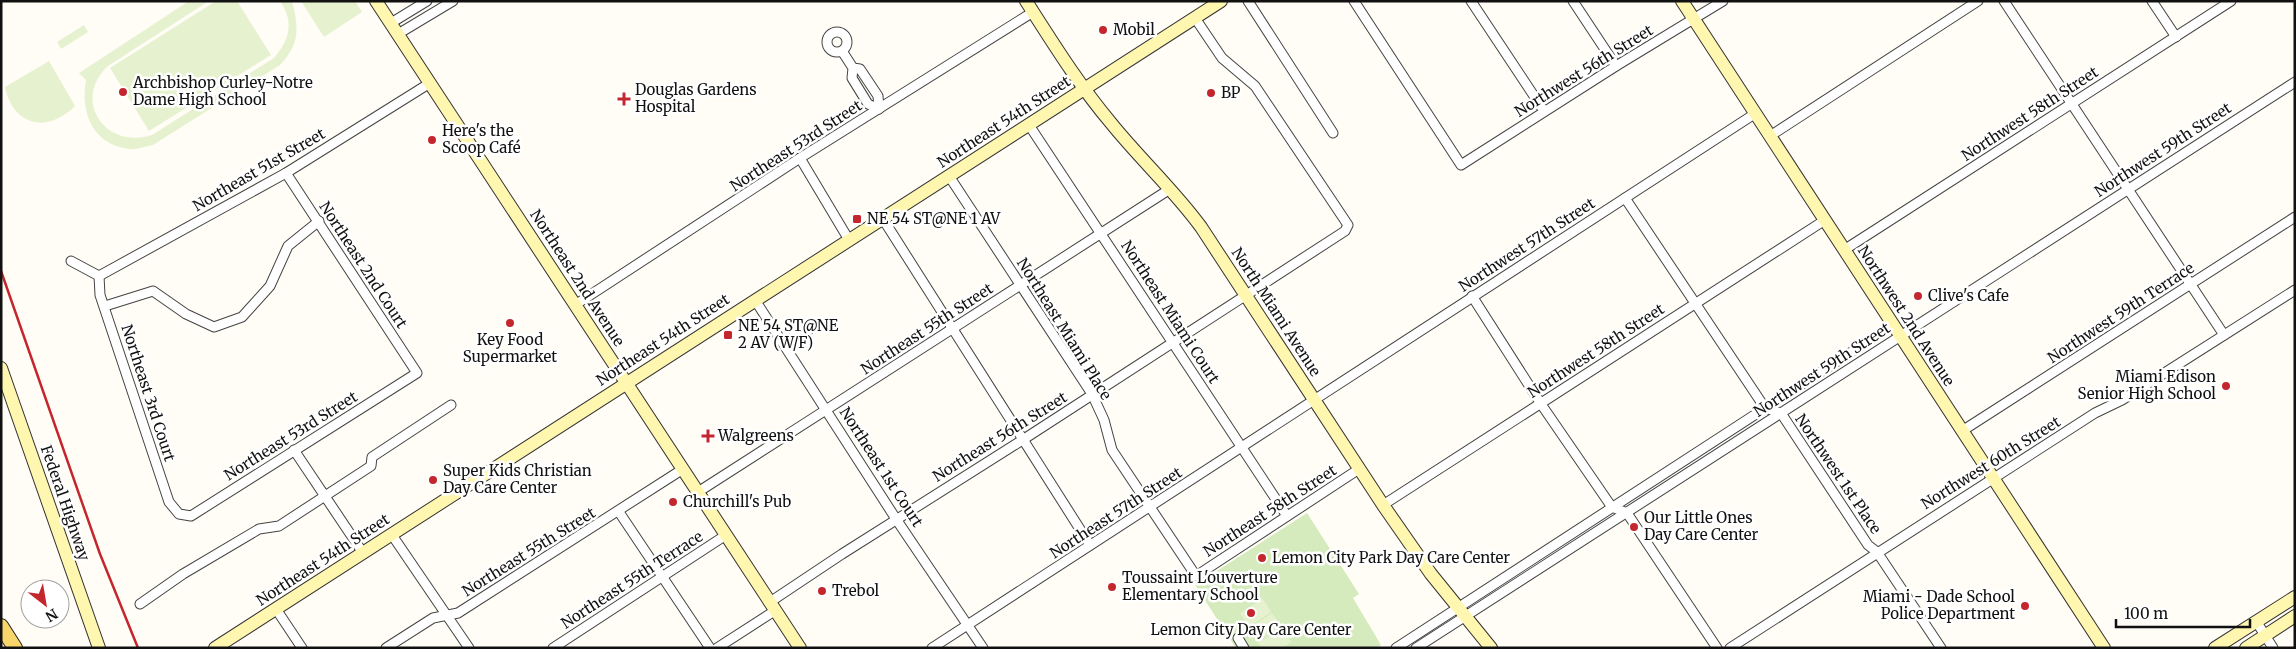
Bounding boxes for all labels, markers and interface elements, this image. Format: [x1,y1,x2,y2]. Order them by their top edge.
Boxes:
place label: Mobil [1113,20,1155,39]
street label: Northwest 56th Street [1511,20,1656,121]
marker: Mobil [1097,24,1109,36]
street label: Northwest 58th Street [1958,62,2102,165]
street label: Northeast 54th Street [934,71,1074,172]
place label: Archbishop Curley-Notre Dame High School [132,73,313,109]
place label: Douglas Gardens Hospital [635,80,757,116]
place label: BP [1221,83,1241,102]
marker: Archbishop Curley-Notre Dame High School [117,86,129,98]
marker: BP [1205,87,1217,99]
marker: Douglas Gardens Hospital [617,92,631,106]
street label: Northeast 53rd Street [726,96,865,195]
street label: Northwest 59th Street [2091,98,2235,201]
place label: Here's the Scoop Café [442,121,521,157]
street label: Northeast 51st Street [189,124,328,215]
marker: Here's the Scoop Café [426,134,438,146]
street label: Northwest 57th Street [1455,193,1598,296]
street label: Northeast 2nd Court [315,198,411,332]
street label: Northeast 2nd Avenue [526,206,629,350]
place label: NE 54 ST@NE 1 AV [867,209,1001,228]
marker: NE 54 ST@NE 1 AV [851,213,863,225]
street label: Northeast Miami Court [1117,237,1224,387]
street label: Northwest 2nd Avenue [1854,242,1959,390]
street label: North Miami Avenue [1228,244,1325,380]
street label: Northeast Miami Place [1013,254,1116,403]
street label: Northwest 59th Terrace [2044,258,2198,367]
street label: Northeast 55th Street [857,279,996,378]
place label: Clive's Cafe [1928,286,2009,305]
street label: Northeast 54th Street [593,289,733,390]
marker: Clive's Cafe [1912,290,1924,302]
street label: Northwest 58th Street [1524,299,1668,402]
place label: NE 54 ST@NE 2 AV (W/F) [738,316,839,352]
marker: Key Food Supermarket [504,317,516,329]
street label: Northwest 59th Street [1750,318,1894,421]
street label: Northeast 3rd Court [117,322,180,464]
marker: NE 54 ST@NE 2 AV (W/F) [722,329,734,341]
place label: Key Food Supermarket [463,330,557,366]
place label: Miami Edison Senior High School [2078,367,2216,403]
marker: Miami Edison Senior High School [2220,380,2232,392]
street label: Northeast 53rd Street [221,387,361,484]
street label: Northeast 56th Street [929,387,1071,486]
street label: Northeast 1st Court [836,403,927,530]
street label: Northwest 1st Place [1791,410,1886,537]
street label: Northwest 60th Street [1918,412,2064,513]
place label: Walgreens [717,426,794,445]
marker: Walgreens [702,430,714,442]
street label: Federal Highway [37,443,94,563]
street label: Northeast 58th Street [1200,460,1340,561]
place label: Super Kids Christian Day Care Center [443,461,592,497]
street label: Northeast 57th Street [1046,463,1186,562]
marker: Super Kids Christian Day Care Center [427,474,439,486]
place label: Churchill's Pub [683,492,791,511]
marker: Churchill's Pub [667,496,679,508]
street label: Northeast 55th Street [459,503,599,600]
place label: Our Little Ones Day Care Center [1644,508,1759,544]
street label: Northeast 54th Street [253,509,393,610]
marker: Our Little Ones Day Care Center [1628,521,1640,533]
street label: Northeast 55th Terrace [557,527,706,633]
place label: Lemon City Park Day Care Center [1272,548,1510,567]
marker: Lemon City Park Day Care Center [1256,552,1268,564]
place label: Toussaint L'ouverture Elementary School [1122,568,1278,604]
north arrow [20,579,70,629]
place label: Trebol [832,581,880,600]
marker: Toussaint L'ouverture Elementary School [1106,581,1118,593]
marker: Trebol [816,585,828,597]
place label: Miami - Dade School Police Department [1863,587,2015,623]
scale bar [2116,596,2250,628]
marker: Miami - Dade School Police Department [2019,600,2031,612]
text: 100 m [2124,604,2168,623]
text: N [42,605,61,626]
marker: Lemon City Day Care Center [1245,607,1257,619]
place label: Lemon City Day Care Center [1150,620,1352,639]

